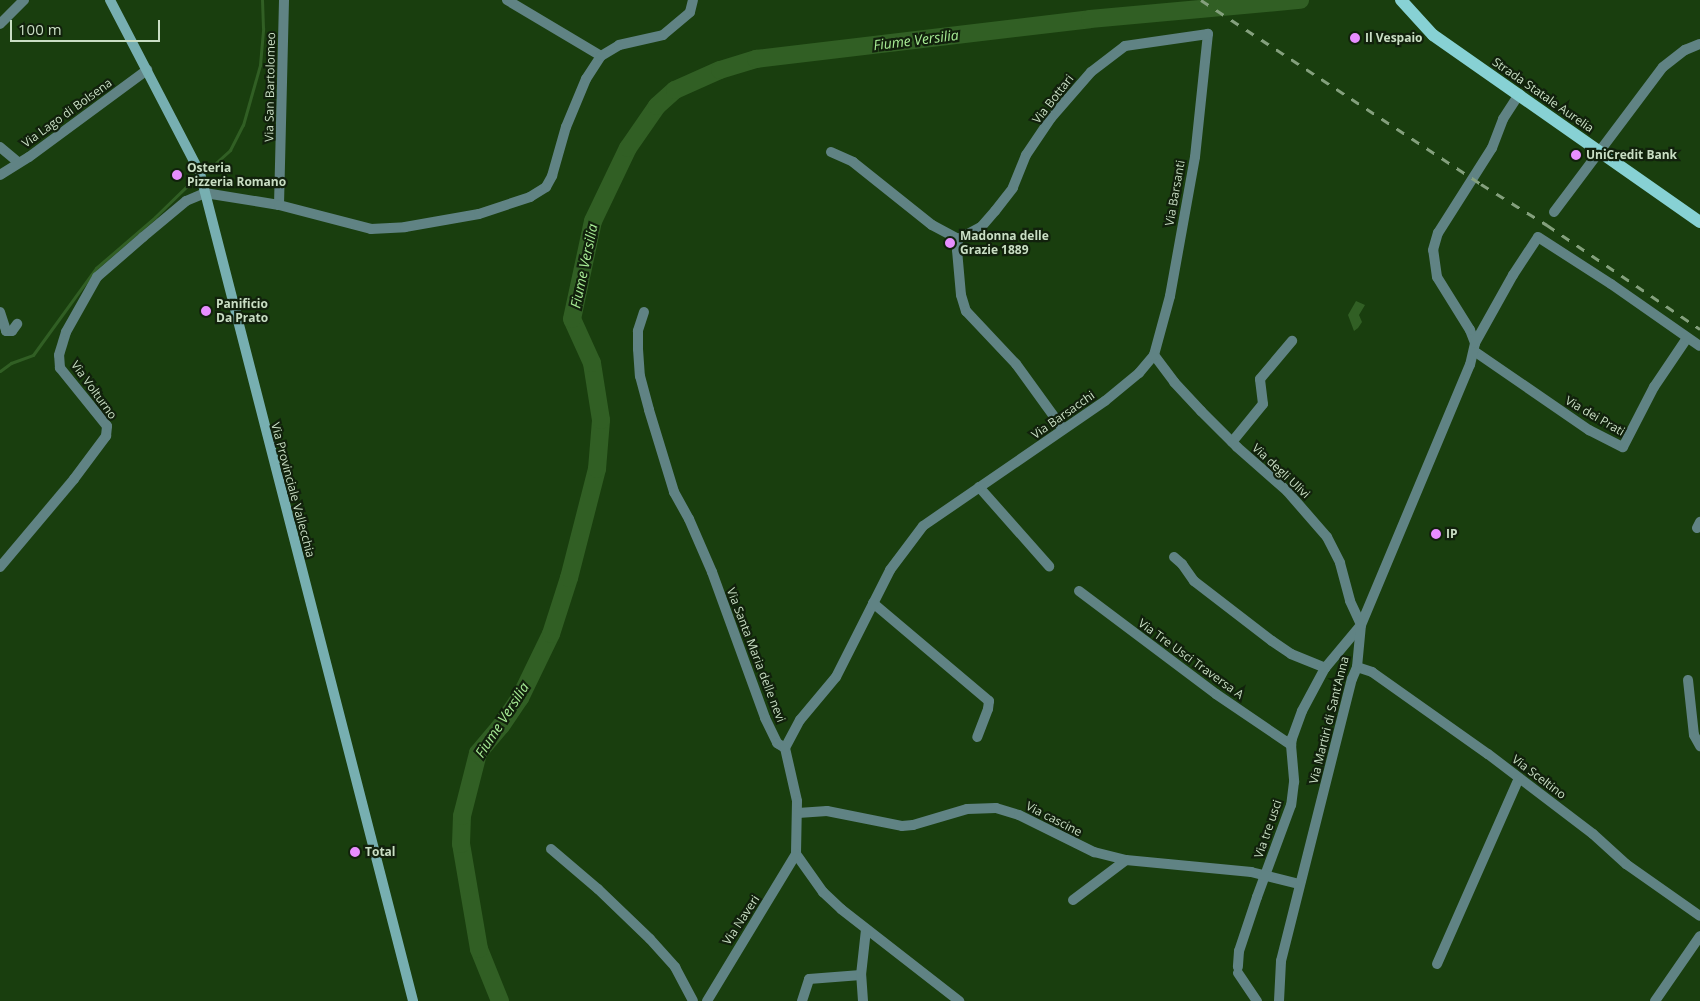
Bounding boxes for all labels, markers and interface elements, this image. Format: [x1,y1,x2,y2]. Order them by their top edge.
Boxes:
scale bar [12,10,162,42]
text: 100 m [18,19,62,39]
water label: Fiume Versilia [872,26,960,54]
place label: Il Vespaio [1365,31,1423,45]
street label: Via San Bartolomeo [262,32,278,142]
marker: Il Vespaio [1349,32,1361,44]
street label: Strada Statale Aurelia [1490,55,1596,135]
street label: Via Bottari [1029,72,1077,126]
street label: Via Lago di Bolsena [19,76,115,150]
place label: UniCredit Bank [1586,148,1677,162]
marker: UniCredit Bank [1570,149,1582,161]
street label: Via Barsanti [1162,159,1188,227]
place label: Osteria Pizzeria Romano [187,161,286,189]
marker: Osteria Pizzeria Romano [171,169,183,181]
water label: Fiume Versilia [567,222,601,310]
place label: Madonna delle Grazie 1889 [960,229,1049,257]
marker: Madonna delle Grazie 1889 [944,237,956,249]
place label: Panificio Da Prato [216,297,268,325]
marker: Panificio Da Prato [200,305,212,317]
street label: Via Volturno [68,358,120,422]
street label: Via Barsacchi [1029,388,1097,442]
street label: Via dei Prati [1563,393,1627,439]
street label: Via Provinciale Vallecchia [268,421,318,559]
street label: Via degli Ulivi [1249,441,1313,501]
place label: IP [1446,527,1458,541]
marker: IP [1430,528,1442,540]
street label: Via Santa Maria delle nevi [724,586,788,724]
street label: Via Tre Usci Traversa A [1136,616,1246,702]
street label: Via Martiri di Sant'Anna [1306,655,1352,785]
water label: Fiume Versilia [472,679,532,761]
street label: Via Sceltino [1509,752,1569,802]
street label: Via tre usci [1251,798,1285,860]
street label: Via cascine [1024,799,1084,839]
place label: Total [365,845,395,859]
marker: Total [349,846,361,858]
street label: Via Naveri [720,892,762,948]

